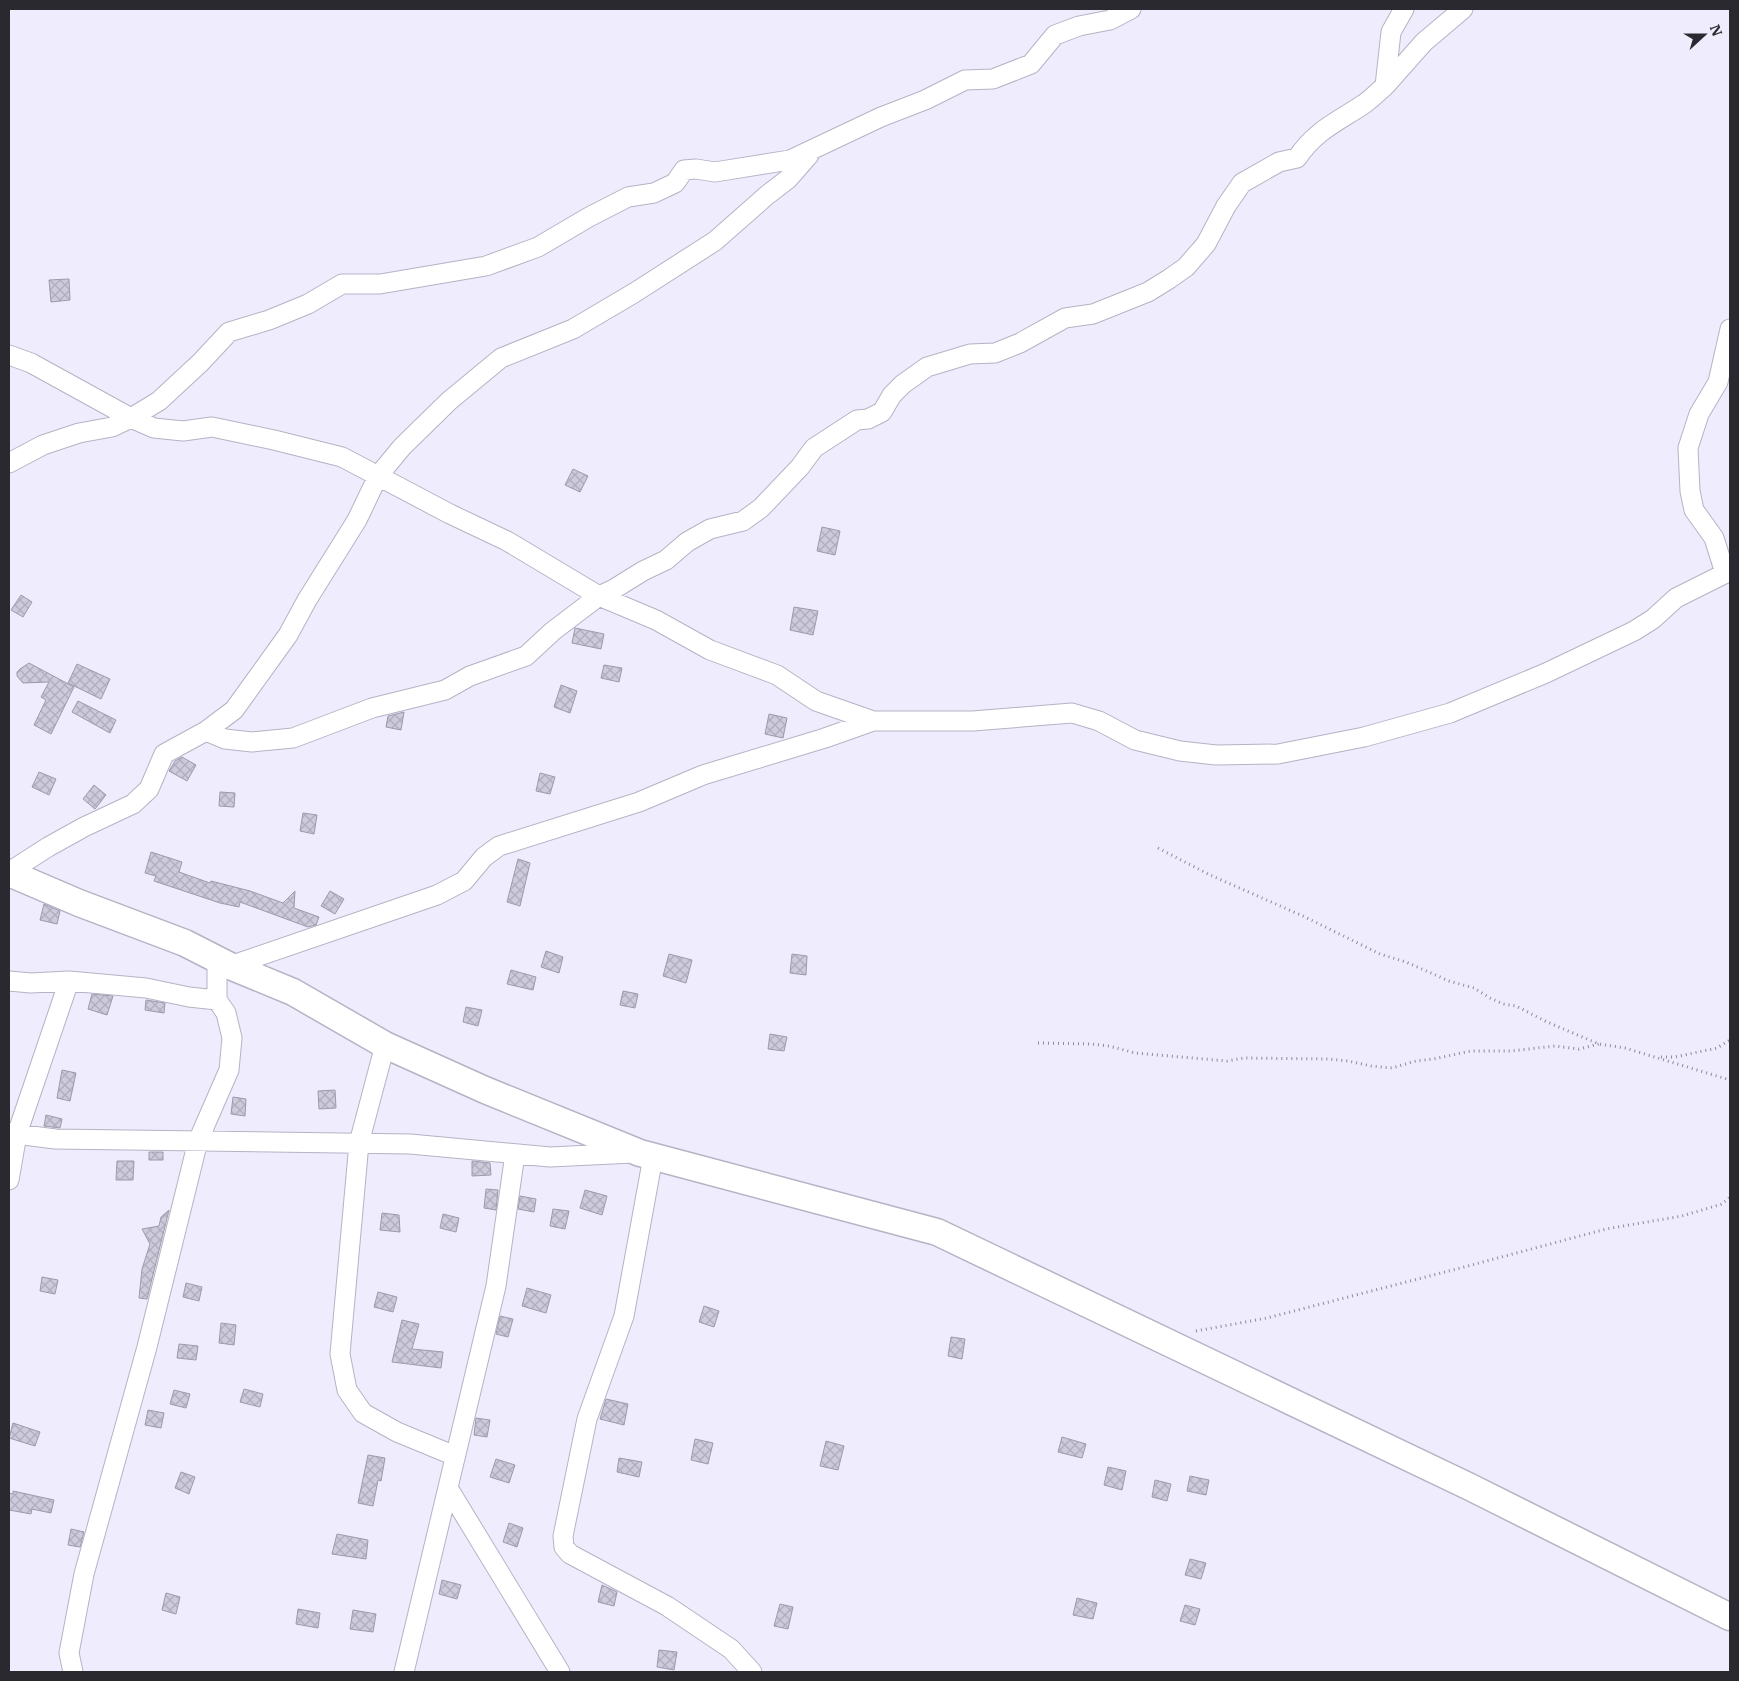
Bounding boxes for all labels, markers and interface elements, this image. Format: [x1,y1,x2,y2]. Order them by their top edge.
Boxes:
north arrow [1679,10,1729,60]
text: N [1706,22,1727,39]

